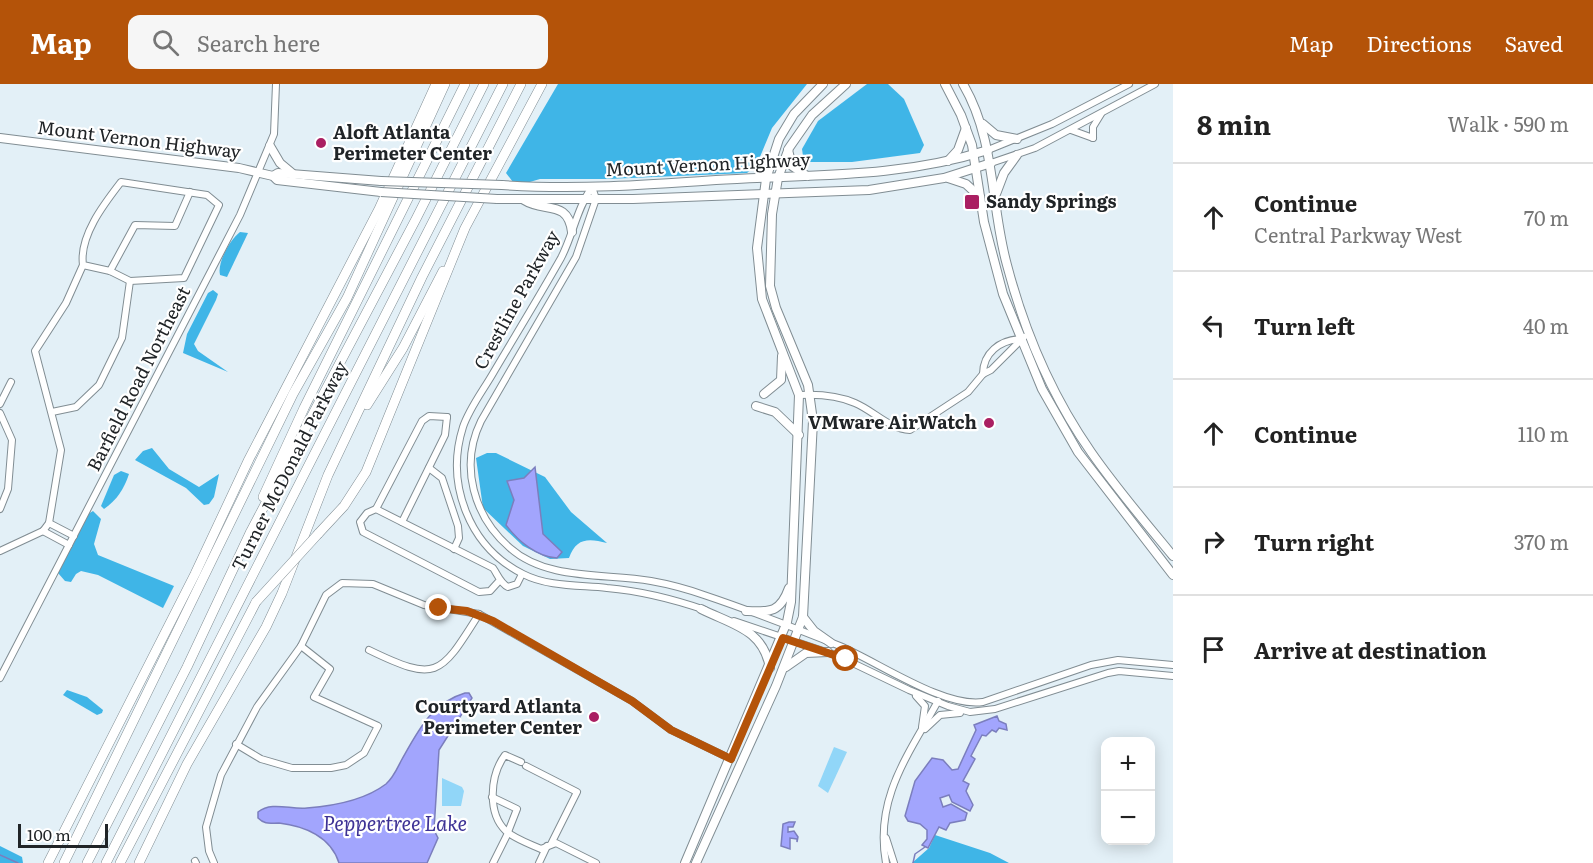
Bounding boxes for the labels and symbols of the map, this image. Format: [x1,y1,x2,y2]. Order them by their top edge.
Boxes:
street label: Mount Vernon Highway [36,113,243,164]
place label: Aloft Atlanta Perimeter Center [333,118,492,166]
marker: Aloft Atlanta Perimeter Center [314,136,328,150]
street label: Mount Vernon Highway [605,145,812,182]
place label: Sandy Springs [986,187,1117,214]
marker: Sandy Springs [963,193,981,211]
street label: Crestline Parkway [466,224,566,374]
street label: Barfield Road Northeast [79,280,196,476]
street label: Turner McDonald Parkway [224,355,354,575]
place label: VMware AirWatch [808,408,977,435]
marker: VMware AirWatch [982,416,996,430]
route end [425,594,451,620]
route start [832,645,858,671]
place label: Courtyard Atlanta Perimeter Center [415,692,583,740]
marker: Courtyard Atlanta Perimeter Center [587,710,601,724]
water label: Peppertree Lake [323,807,467,837]
scale bar [18,821,108,848]

